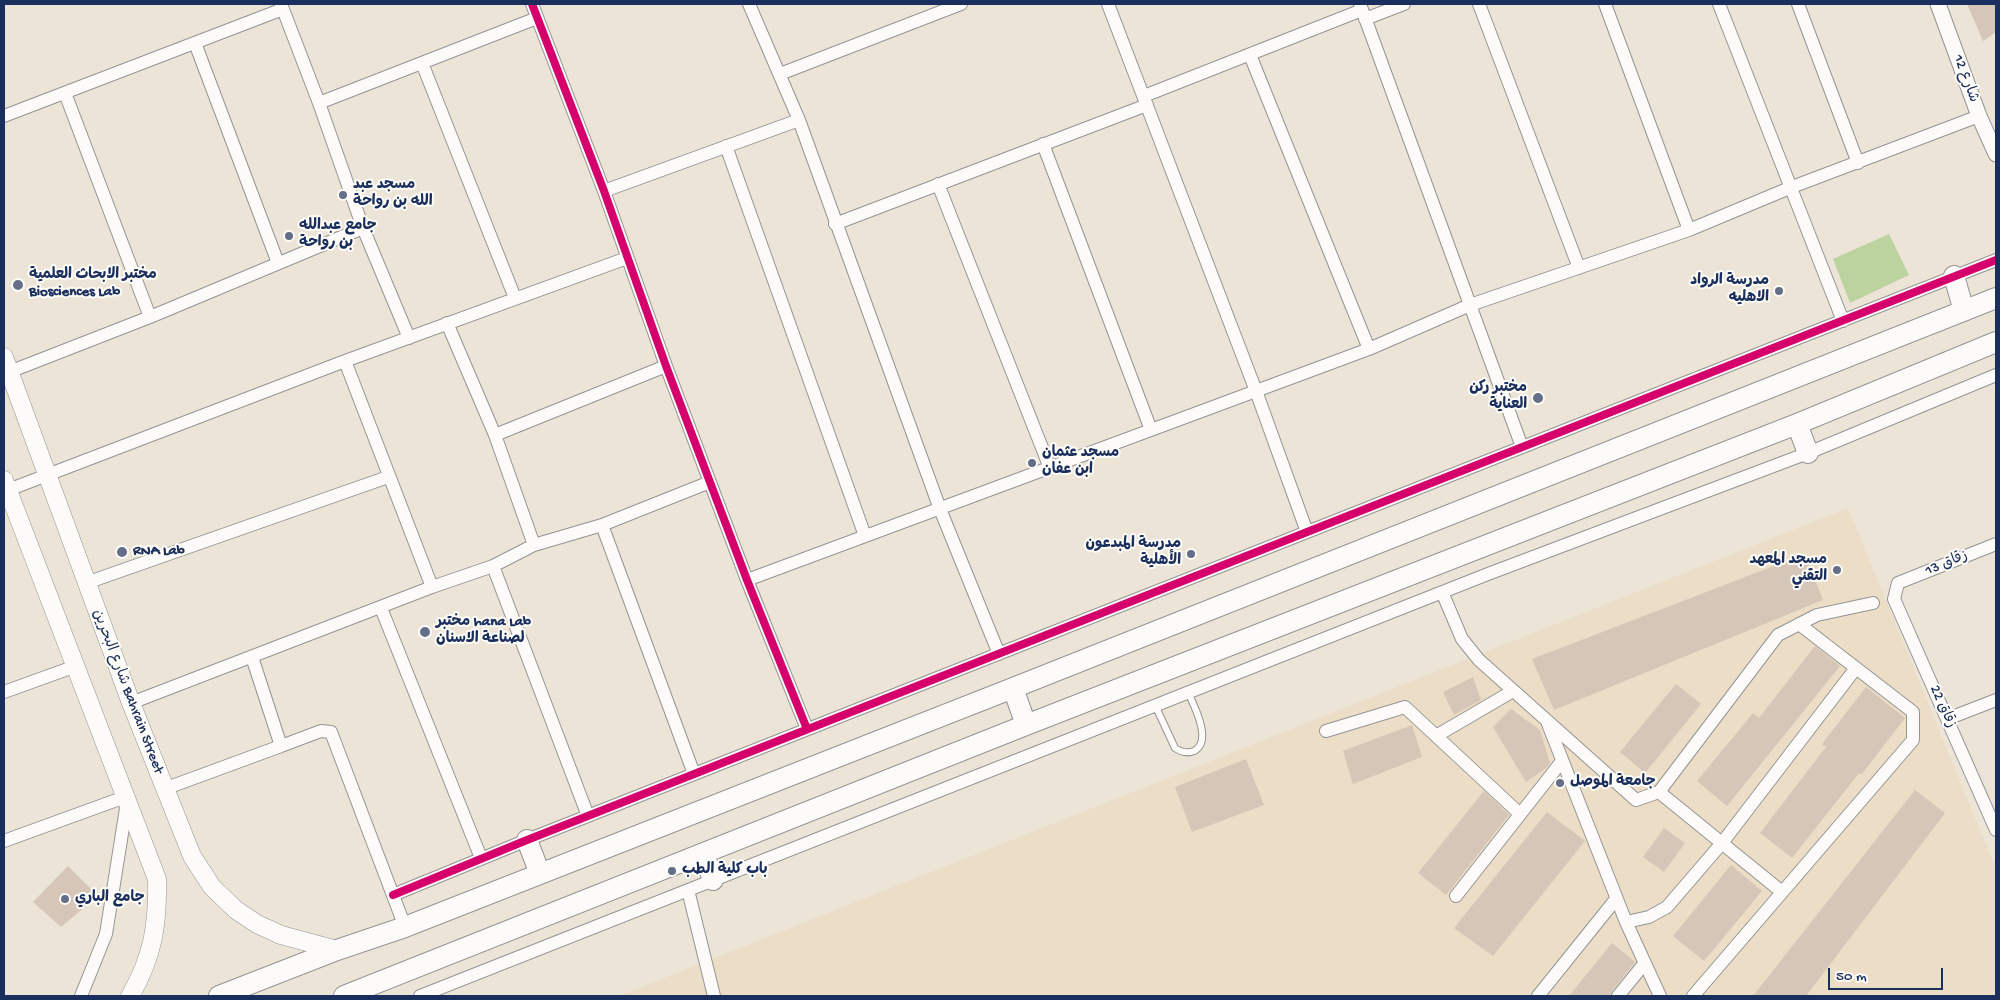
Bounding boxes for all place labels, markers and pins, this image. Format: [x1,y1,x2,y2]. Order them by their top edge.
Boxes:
place label: مسجد عبد الله بن رواحة [353,177,433,212]
marker: مسجد عبد الله بن رواحة [337,189,349,201]
place label: جامع عبدالله بن رواحة [299,218,377,253]
marker: جامع عبدالله بن رواحة [283,230,295,242]
place label: مختبر الابحاث العلمية Biosciences Lab [29,267,157,302]
place label: مدرسة الرواد الاهليه [1690,273,1769,308]
marker: مختبر الابحاث العلمية Biosciences Lab [11,278,25,292]
marker: مدرسة الرواد الاهليه [1773,285,1785,297]
place label: مختبر ركن العناية [1469,380,1527,415]
marker: مختبر ركن العناية [1531,391,1545,405]
place label: مسجد عثمان ابن عفان [1042,445,1119,480]
marker: مسجد عثمان ابن عفان [1026,457,1038,469]
place label: مدرسة المبدعون الأهلية [1086,536,1181,571]
place label: RNA Lab [133,543,185,561]
marker: RNA Lab [115,545,129,559]
marker: مدرسة المبدعون الأهلية [1185,548,1197,560]
place label: مسجد المعهد التقني [1749,552,1827,587]
marker: مسجد المعهد التقني [1831,564,1843,576]
place label: مختبر hana Lab لصناعة الاسنان [436,614,531,649]
marker: مختبر hana Lab لصناعة الاسنان [418,625,432,639]
place label: جامعة الموصل [1570,774,1656,792]
marker: جامعة الموصل [1554,777,1566,789]
place label: باب كلية الطب [682,862,768,880]
marker: باب كلية الطب [666,865,678,877]
place label: جامع الباري [75,890,144,908]
marker: جامع الباري [59,893,71,905]

